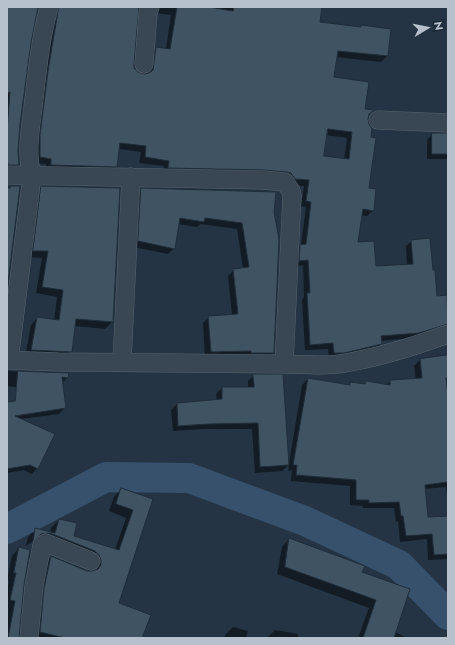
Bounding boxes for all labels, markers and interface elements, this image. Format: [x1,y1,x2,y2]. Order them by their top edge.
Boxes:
north arrow [407,8,447,48]
text: N [430,20,447,32]

